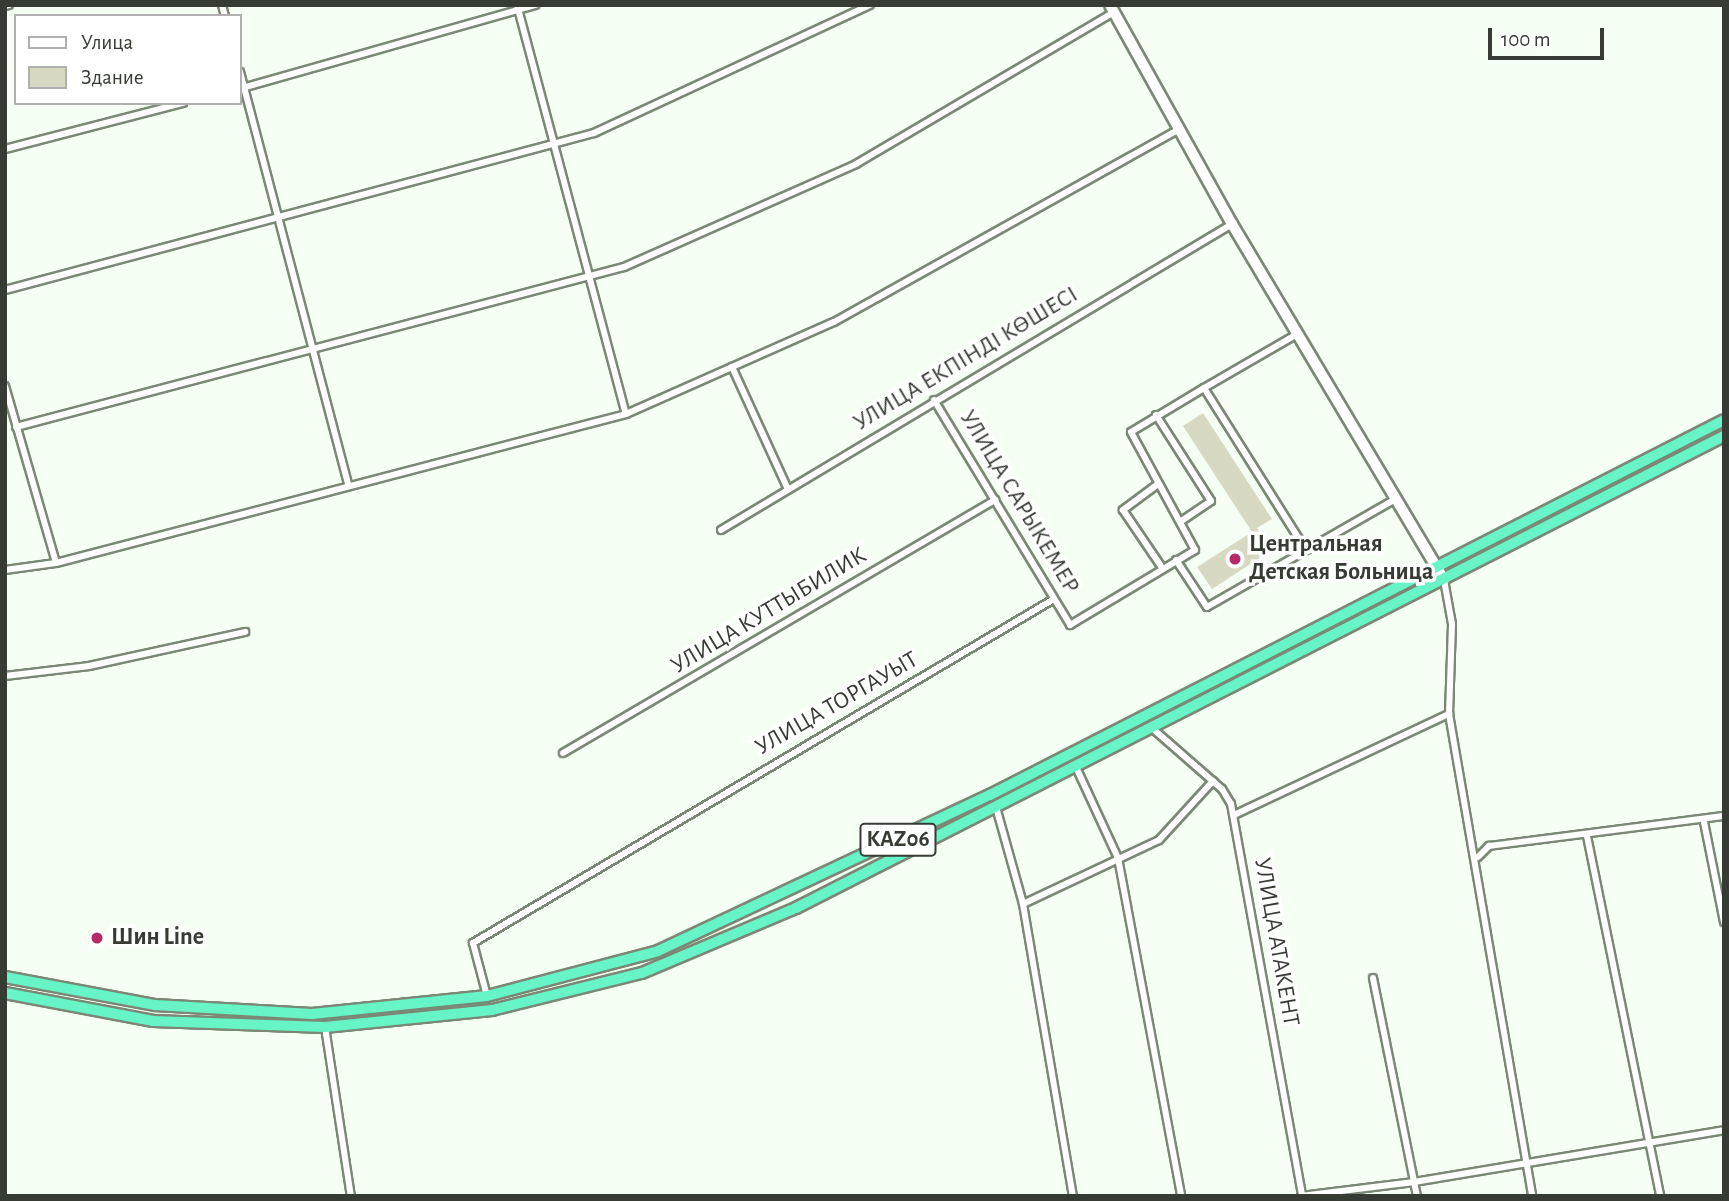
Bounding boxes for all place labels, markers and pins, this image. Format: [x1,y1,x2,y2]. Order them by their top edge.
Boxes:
place label: Центральная Детская Больница [1249,531,1433,587]
marker: Центральная Детская Больница [1227,551,1243,567]
place label: Шин Line [111,924,204,952]
marker: Шин Line [89,930,105,946]

